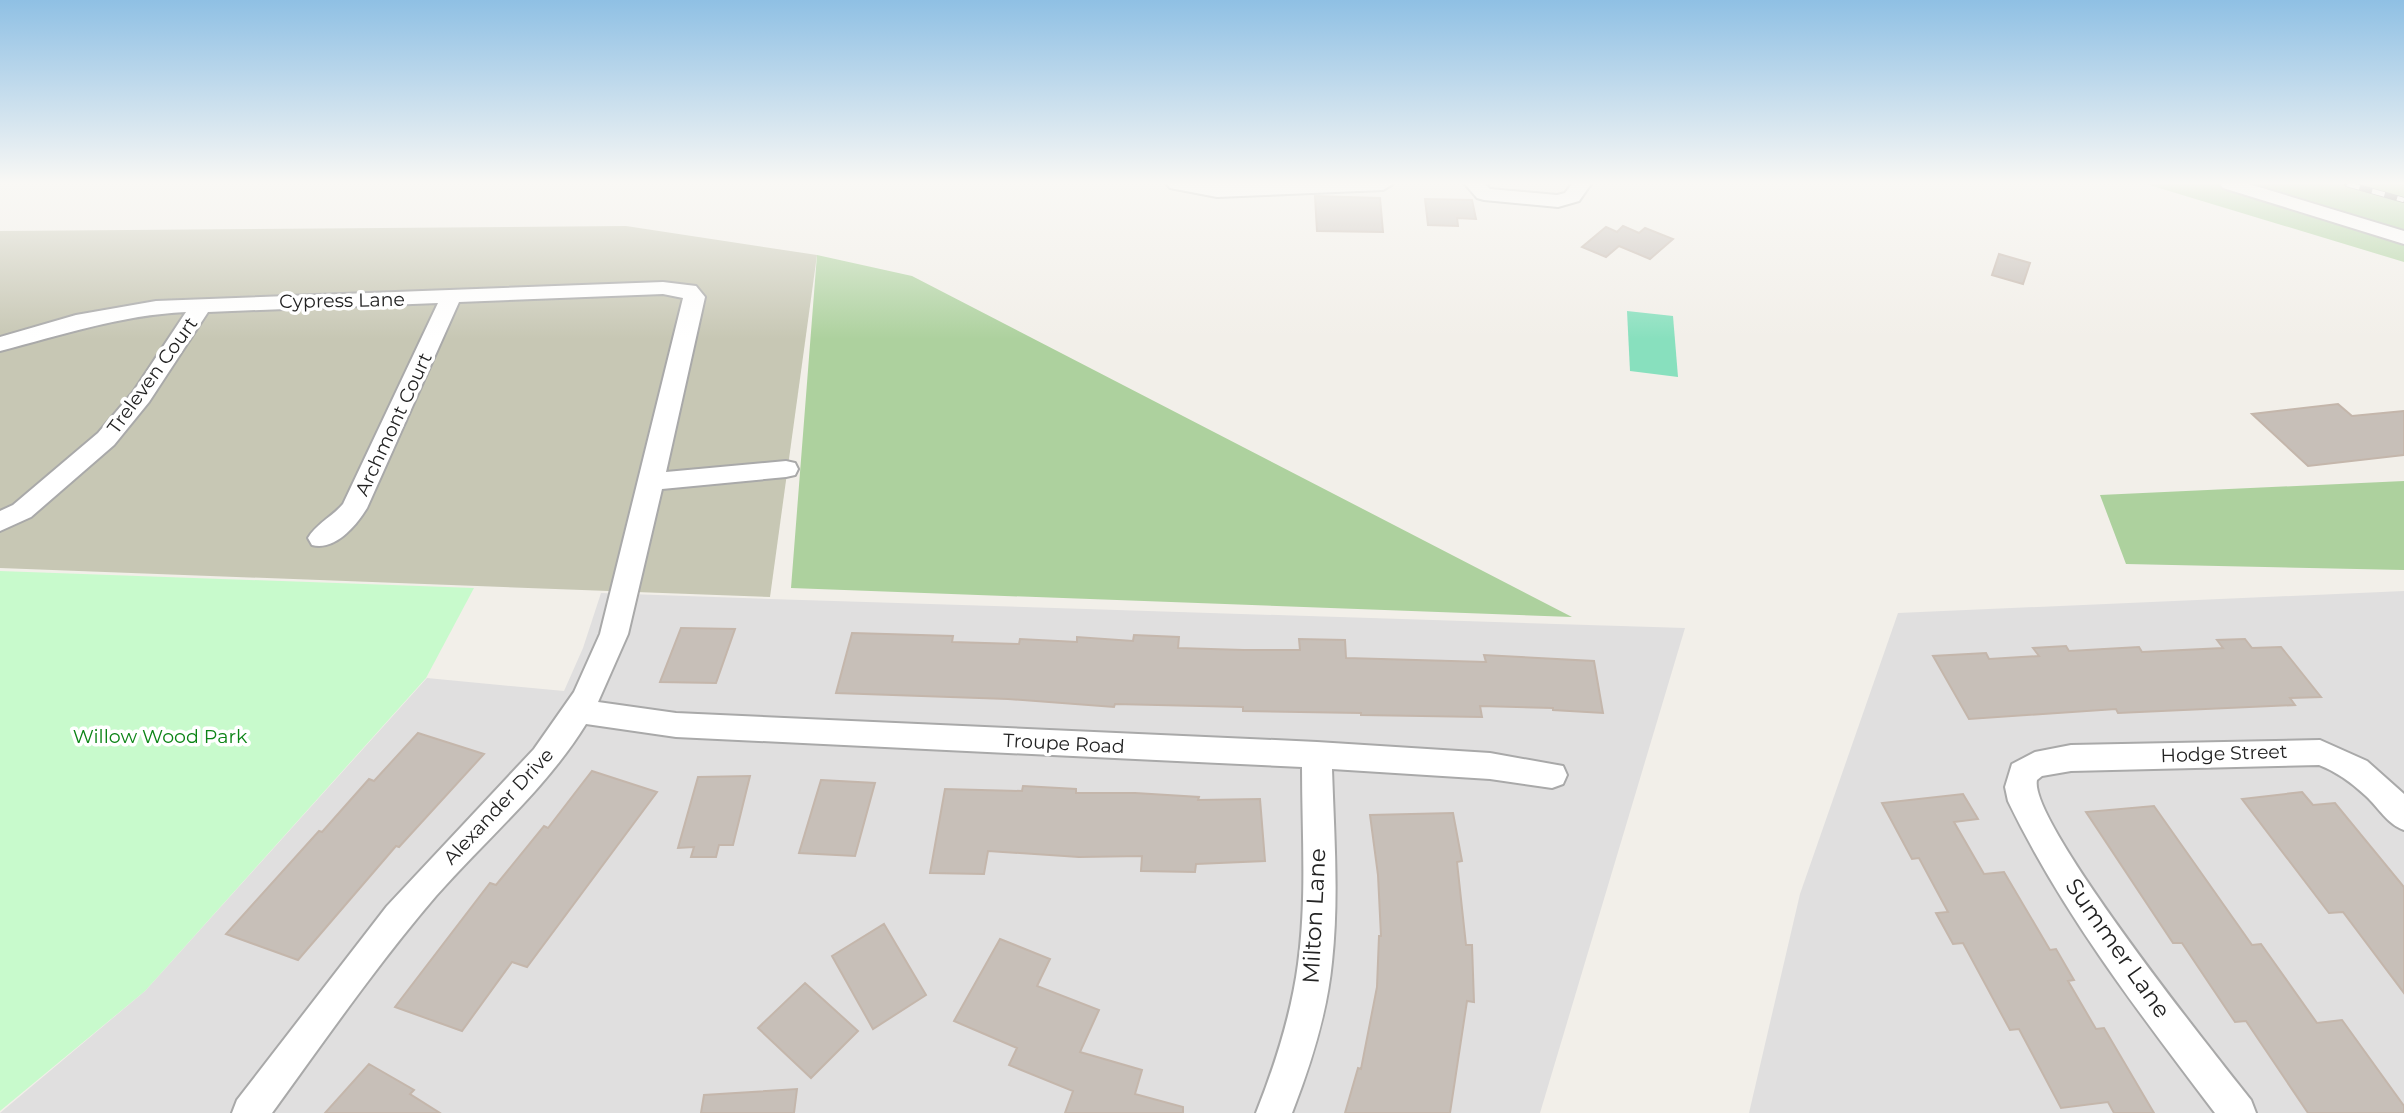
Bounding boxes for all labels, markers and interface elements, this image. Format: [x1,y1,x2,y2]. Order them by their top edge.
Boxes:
street label: Cypress Lane [279,288,405,313]
street label: Treleven Court [102,312,203,438]
street label: Archmont Court [350,349,437,499]
park label: Willow Wood Park [73,725,248,748]
street label: Troupe Road [1003,729,1125,758]
street label: Hodge Street [2160,740,2288,767]
street label: Alexander Drive [439,743,558,869]
street label: Milton Lane [1296,848,1332,984]
street label: Summer Lane [2059,873,2177,1023]

